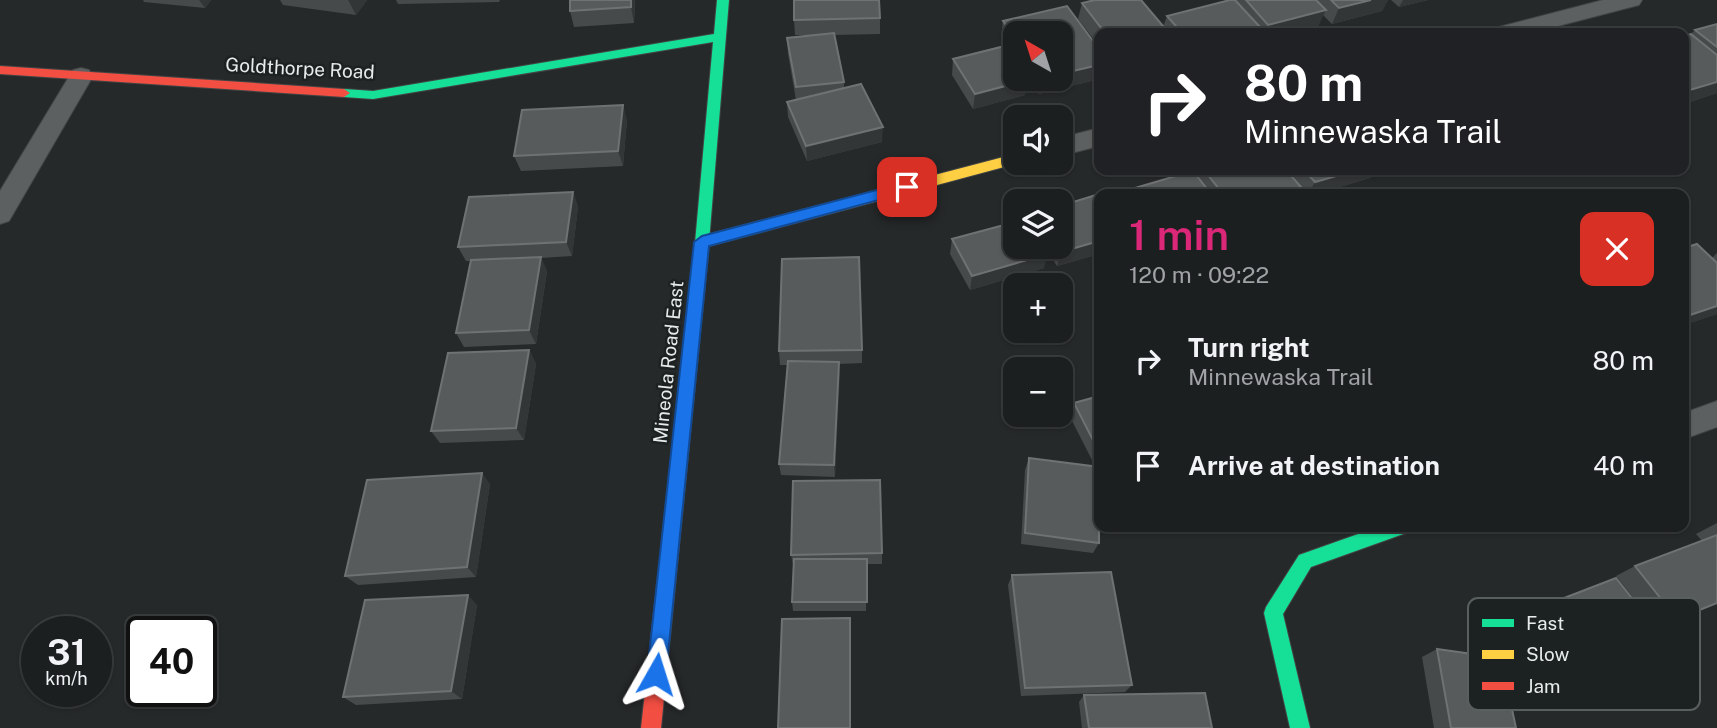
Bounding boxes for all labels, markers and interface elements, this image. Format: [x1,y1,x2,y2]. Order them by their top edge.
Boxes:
north arrow [1003,21,1073,91]
map controls [1003,21,1073,427]
street label: Goldthorpe Road [225,53,375,83]
text: 80 m [1244,54,1363,112]
icon: right [1129,56,1220,147]
button: sound [1003,105,1073,175]
text: Minnewaska Trail [1244,113,1502,150]
pin [877,157,937,217]
icon: arrive [888,168,926,206]
button: layers [1003,189,1073,259]
text: 1 min [1129,210,1229,259]
button: close [1580,212,1654,286]
text: 120 m · 09:22 [1129,261,1269,288]
button: + [1003,273,1073,343]
street label: Mineola Road East [649,280,687,444]
text: Turn right [1188,332,1310,363]
icon: right [1129,342,1167,380]
text: 80 m [1593,345,1654,376]
button: − [1003,357,1073,427]
text: Minnewaska Trail [1188,363,1373,390]
icon: arrive [1129,447,1167,485]
text: Arrive at destination [1188,450,1440,481]
text: 40 m [1593,450,1654,481]
legend [1468,598,1700,710]
text: Fast [1526,612,1564,634]
speed limit sign: 40 [126,616,217,707]
text: 31 [47,632,86,673]
position arrow [619,637,693,711]
text: Slow [1526,643,1570,665]
text: km/h [45,668,88,689]
text: Jam [1526,675,1560,697]

